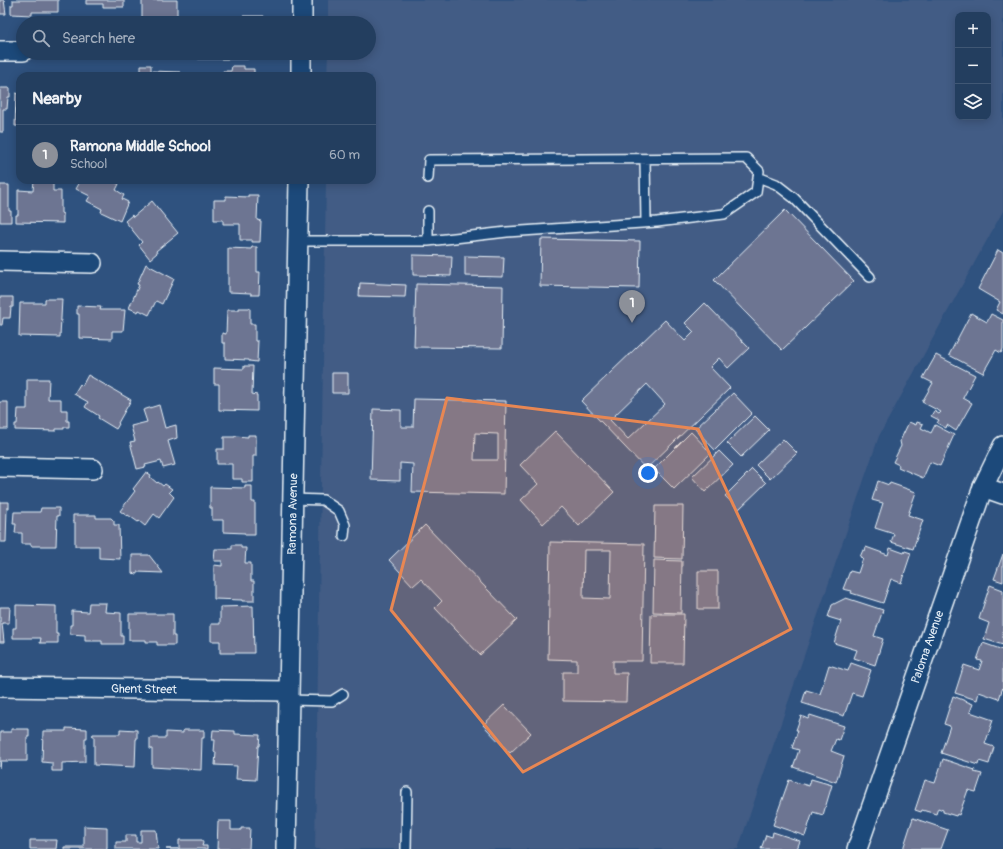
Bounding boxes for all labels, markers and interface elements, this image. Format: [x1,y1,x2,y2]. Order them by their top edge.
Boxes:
map controls [955,12,991,120]
button: + [955,12,991,48]
search box [16,16,376,60]
icon: search [30,27,52,49]
text: Search here [62,29,135,48]
button: − [955,48,991,84]
button: layers [955,84,991,120]
text: Nearby [32,88,81,109]
text: Ramona Middle School [70,137,211,156]
text: 1 [42,147,48,163]
text: 60 m [329,147,360,163]
text: School [70,156,107,172]
pin: 1 [619,290,645,323]
your location [638,463,658,483]
street label: Ramona Avenue [284,473,301,555]
street label: Paloma Avenue [908,608,947,685]
street label: Ghent Street [111,681,177,697]

